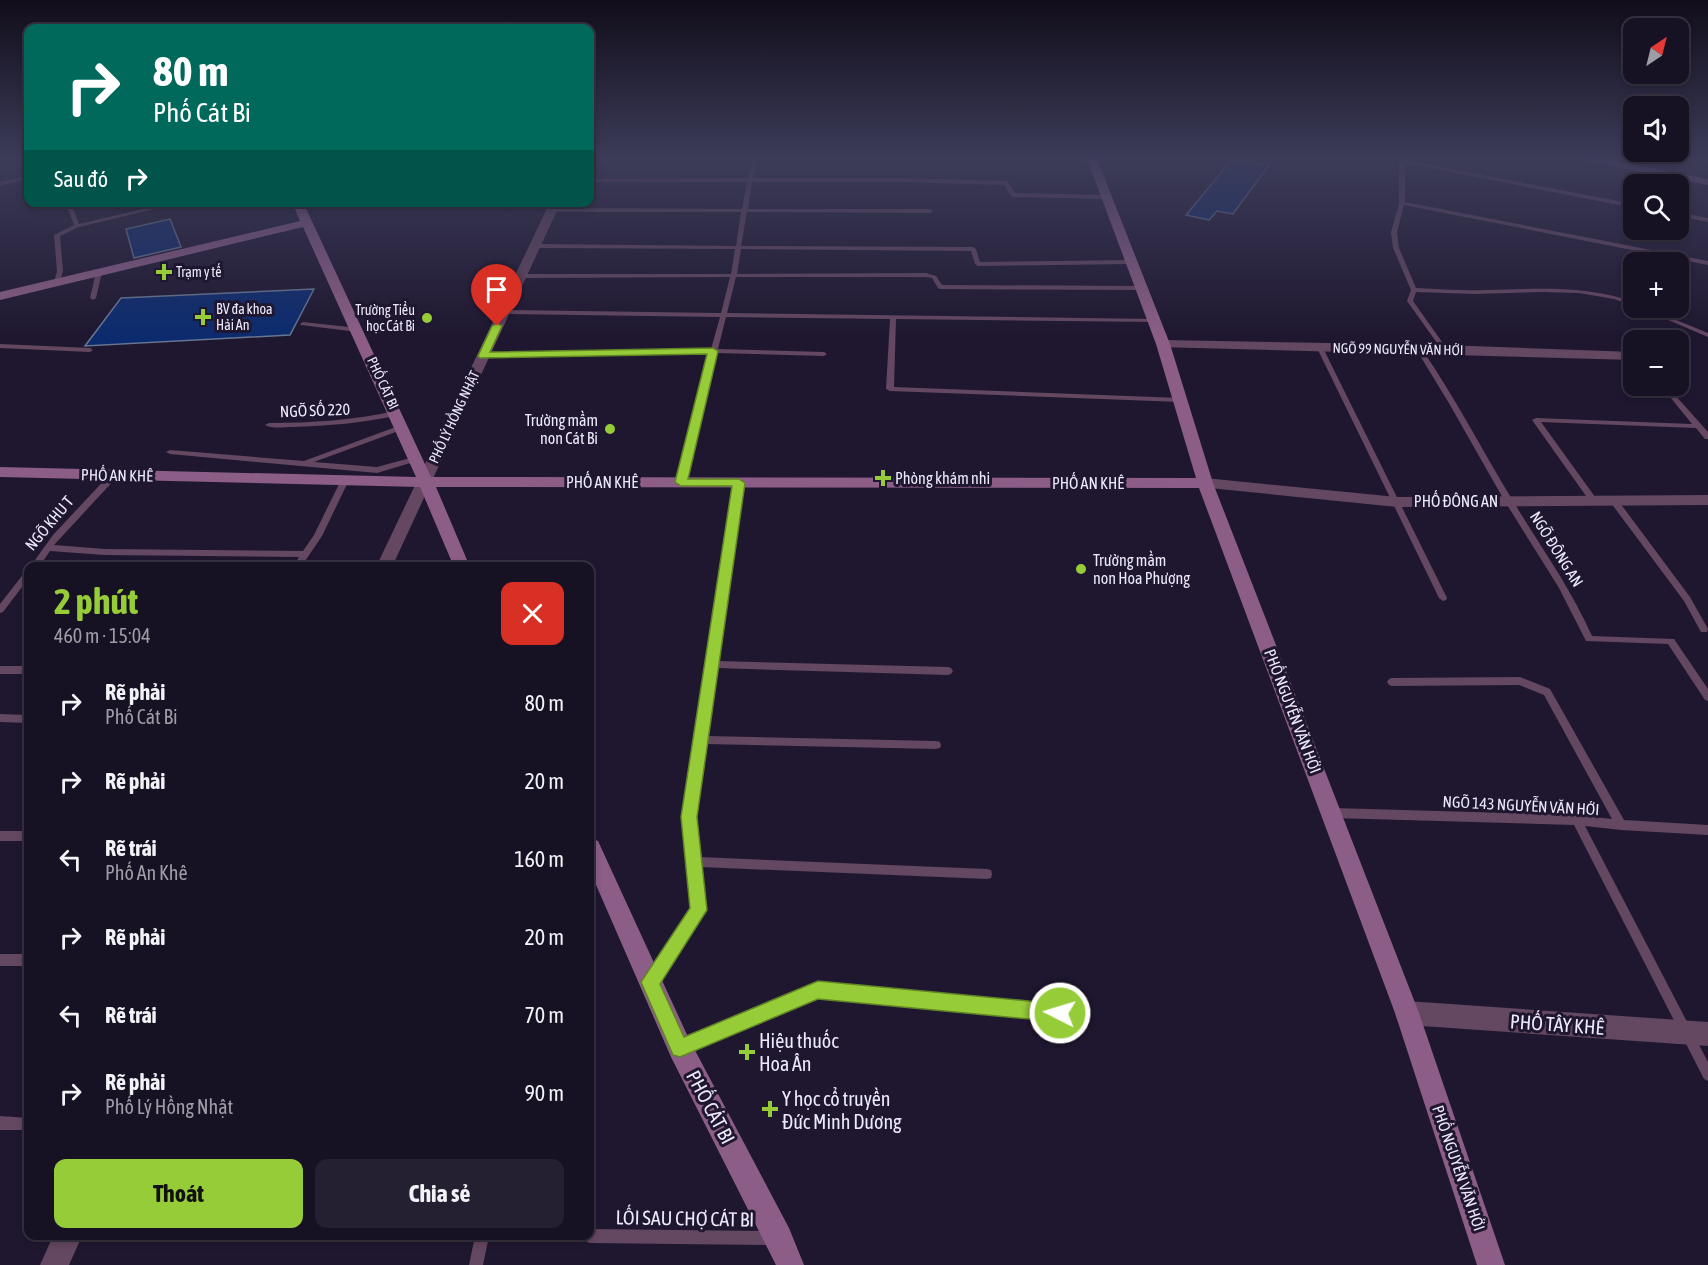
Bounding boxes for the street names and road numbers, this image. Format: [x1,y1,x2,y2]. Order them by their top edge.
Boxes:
street label: NGÕ 99 NGUYỄN VĂN HỚI [1333,338,1464,358]
street label: PHỐ CÁT BI [364,353,404,412]
street label: PHỐ LÝ HỒNG NHẬT [424,367,482,466]
street label: NGÕ SỐ 220 [279,398,350,420]
street label: PHỐ AN KHÊ [81,463,153,485]
street label: PHỐ AN KHÊ [566,471,638,491]
street label: PHỐ AN KHÊ [1052,472,1124,492]
street label: PHỐ ĐÔNG AN [1414,490,1498,510]
street label: NGÕ KHU T [21,492,77,554]
street label: NGÕ ĐÔNG AN [1527,508,1587,590]
street label: PHỐ NGUYỄN VĂN HỚI [1261,646,1327,776]
street label: NGÕ 143 NGUYỄN VĂN HỚI [1442,790,1600,818]
street label: PHỐ TÂY KHÊ [1509,1007,1605,1039]
street label: PHỐ CÁT BI [682,1065,742,1148]
street label: PHỐ NGUYỄN VĂN HỚI [1429,1102,1491,1233]
street label: LỐI SAU CHỢ CÁT BI [615,1203,755,1231]

